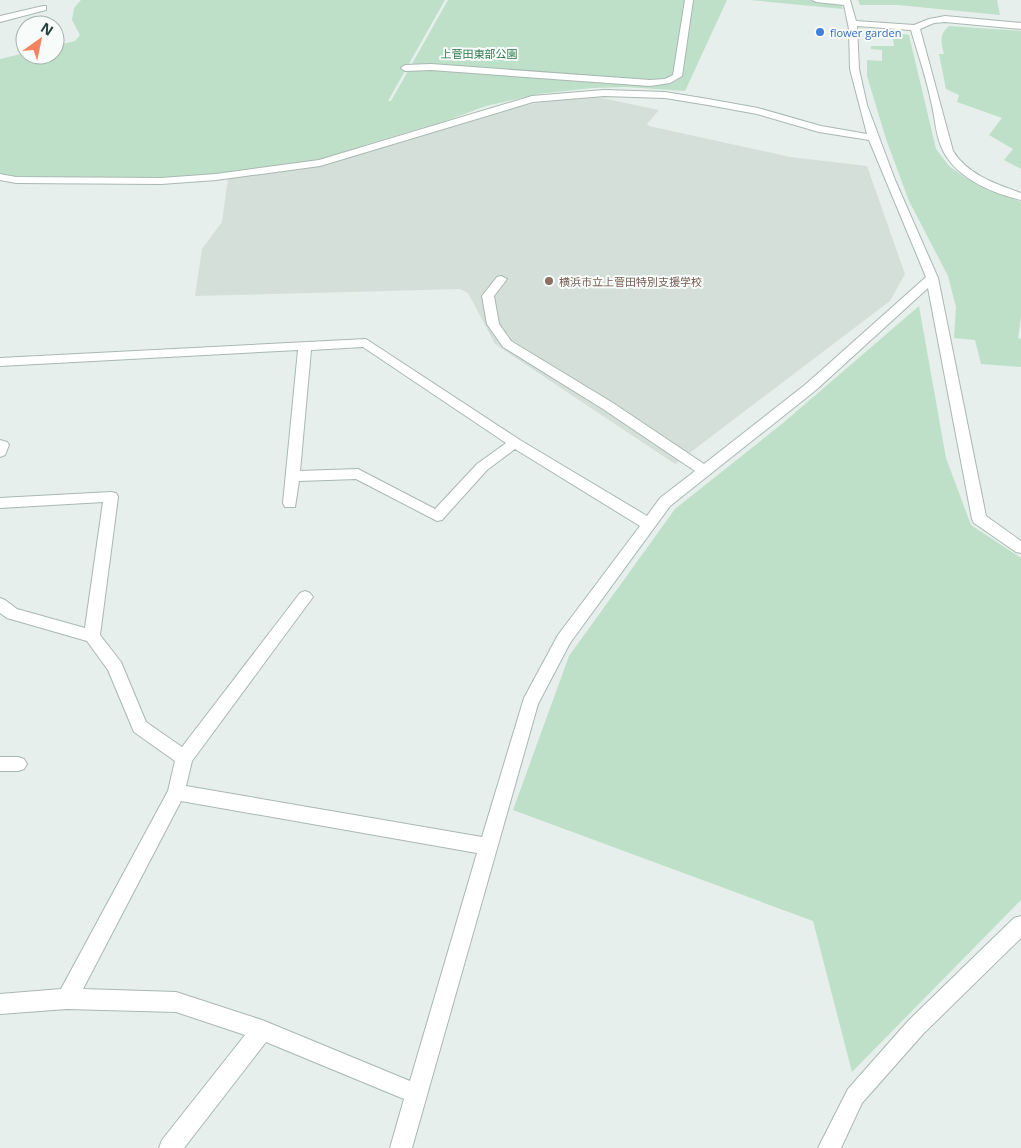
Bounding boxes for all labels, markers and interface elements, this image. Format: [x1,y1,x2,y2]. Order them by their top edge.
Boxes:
north arrow [15,15,65,65]
text: N [37,18,57,40]
place label: flower garden [830,25,901,40]
marker: flower garden [814,26,826,38]
park label: 上菅田東部公園 [441,46,518,61]
place label: 横浜市立上菅田特別支援学校 [559,274,702,289]
marker: 横浜市立上菅田特別支援学校 [543,275,555,287]

